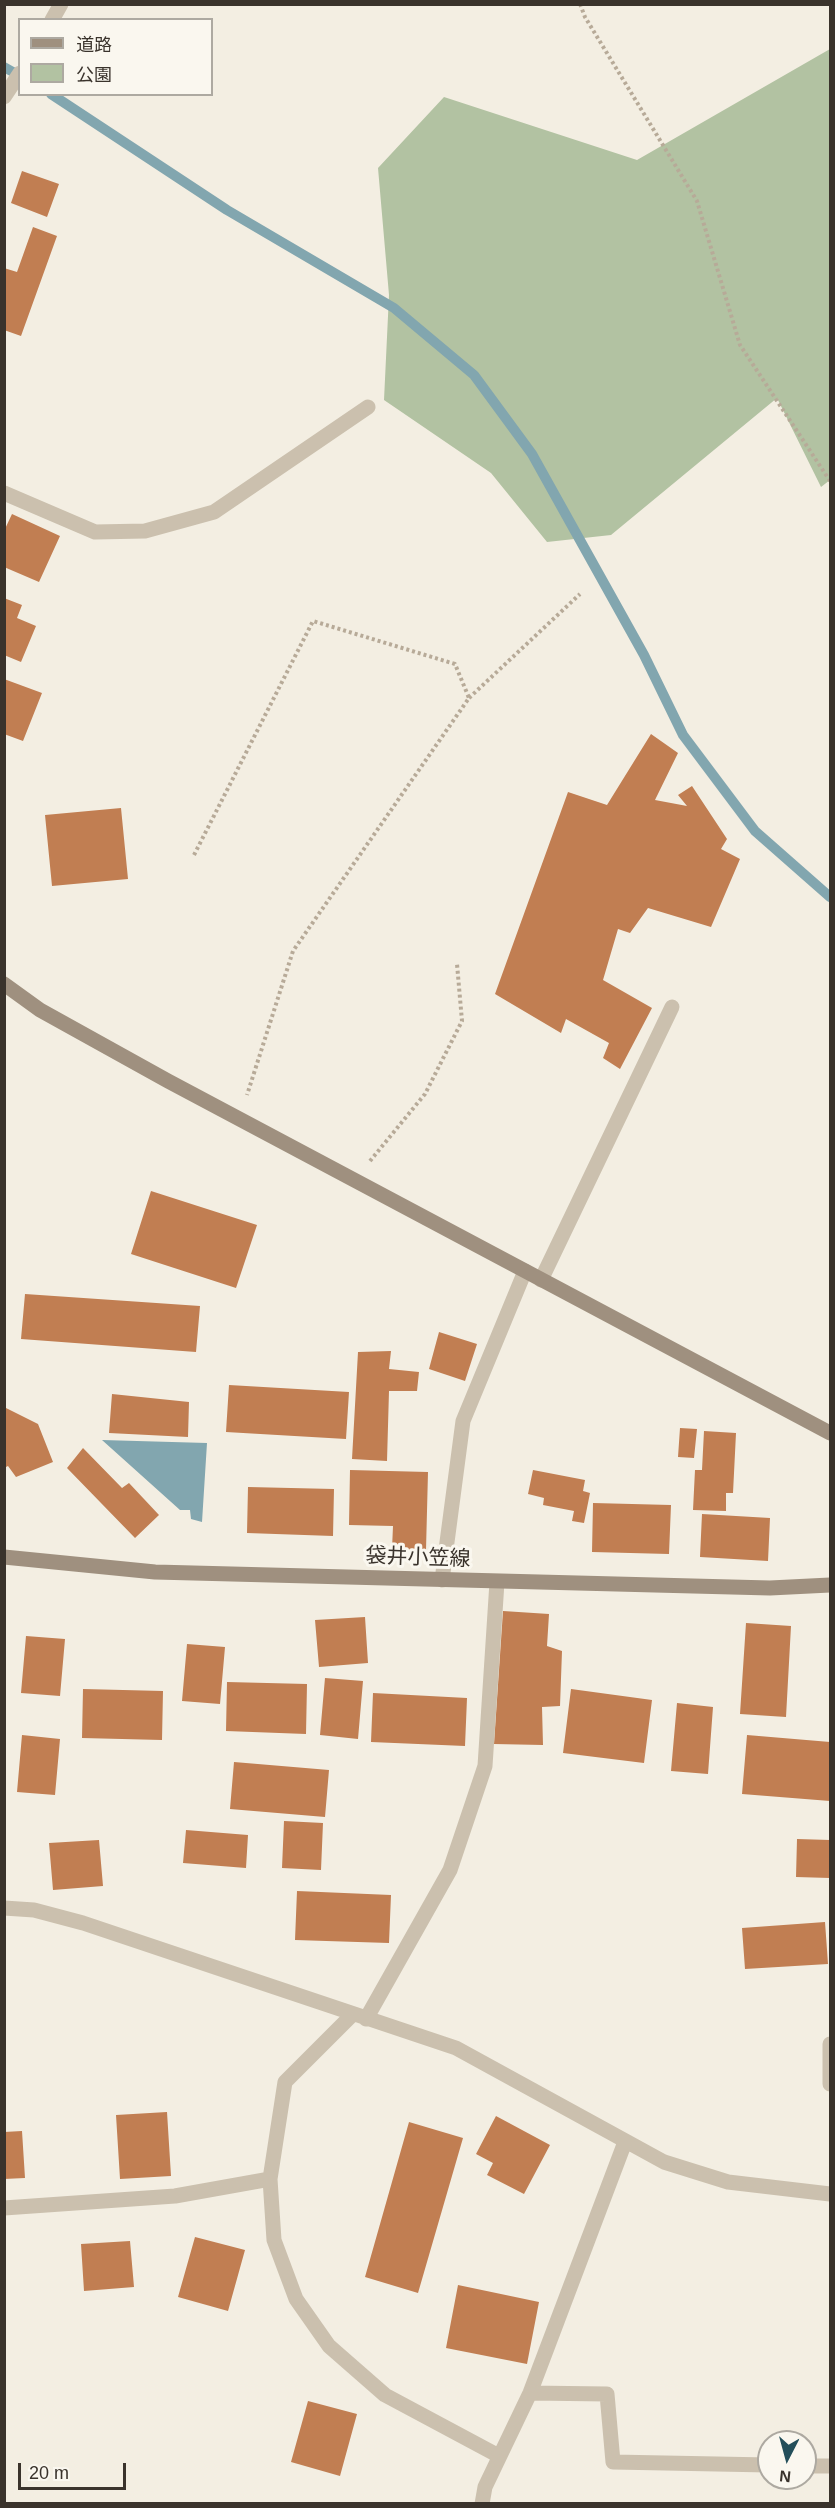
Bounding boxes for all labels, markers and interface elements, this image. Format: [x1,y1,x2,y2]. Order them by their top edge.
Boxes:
legend [18,18,213,96]
text: 道路 [76,35,112,55]
text: 公園 [76,65,112,85]
street label: 袋井小笠線 [365,1544,471,1572]
north arrow [757,2430,817,2490]
scale bar [21,2451,129,2489]
text: 20 m [29,2463,69,2483]
text: N [779,2467,792,2485]

